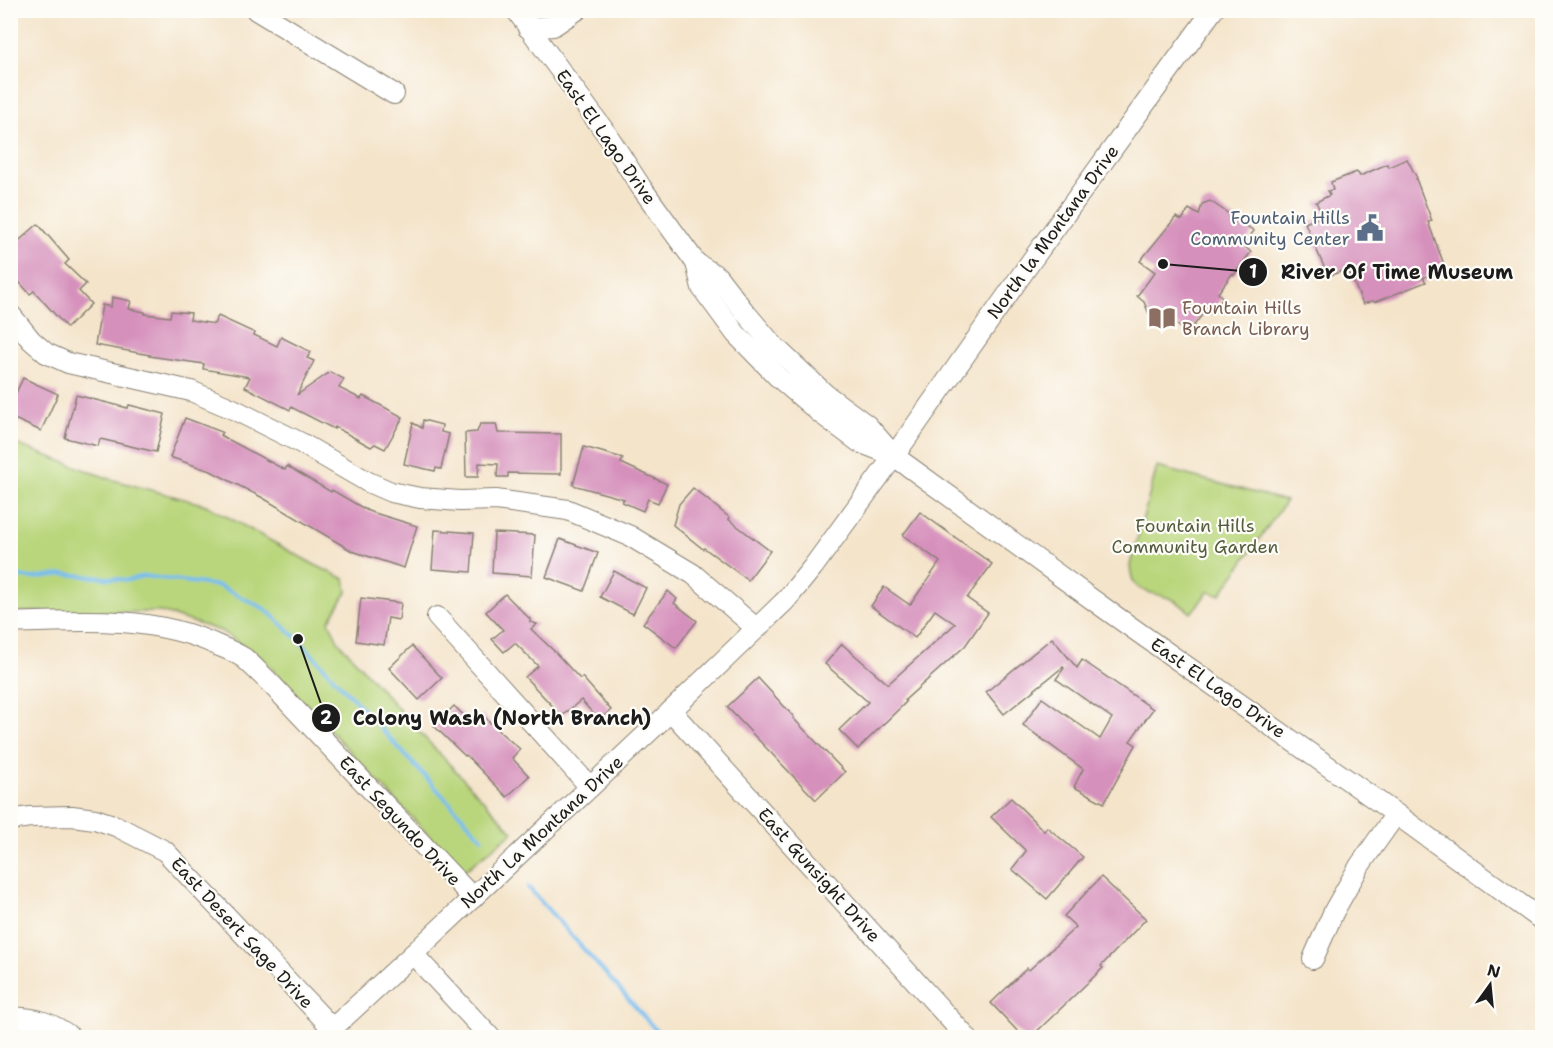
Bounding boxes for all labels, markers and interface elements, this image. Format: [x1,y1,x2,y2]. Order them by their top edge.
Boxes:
street label: East El Lago Drive [550,65,662,209]
street label: North la Montana Drive [982,140,1124,324]
place label: Fountain Hills Community Center [1190,206,1350,251]
public building icon: Fountain Hills Community Center [1355,213,1385,243]
callout: River Of Time Museum [1238,253,1525,291]
text: River Of Time Museum [1281,259,1513,285]
text: 1 [1249,260,1257,284]
place label: Fountain Hills Branch Library [1182,296,1310,341]
library icon: Fountain Hills Branch Library [1147,303,1177,333]
park label: Fountain Hills Community Garden [1111,514,1279,559]
street label: East El Lago Drive [1146,632,1290,744]
callout: Colony Wash (North Branch) [311,699,664,737]
text: Colony Wash (North Branch) [353,705,651,731]
text: 2 [320,706,333,730]
street label: North La Montana Drive [456,750,628,914]
street label: East Segundo Drive [334,751,466,891]
street label: East Gunsight Drive [752,803,886,947]
street label: East Desert Sage Drive [165,852,319,1014]
north arrow [1460,955,1520,1015]
text: N [1485,959,1503,983]

